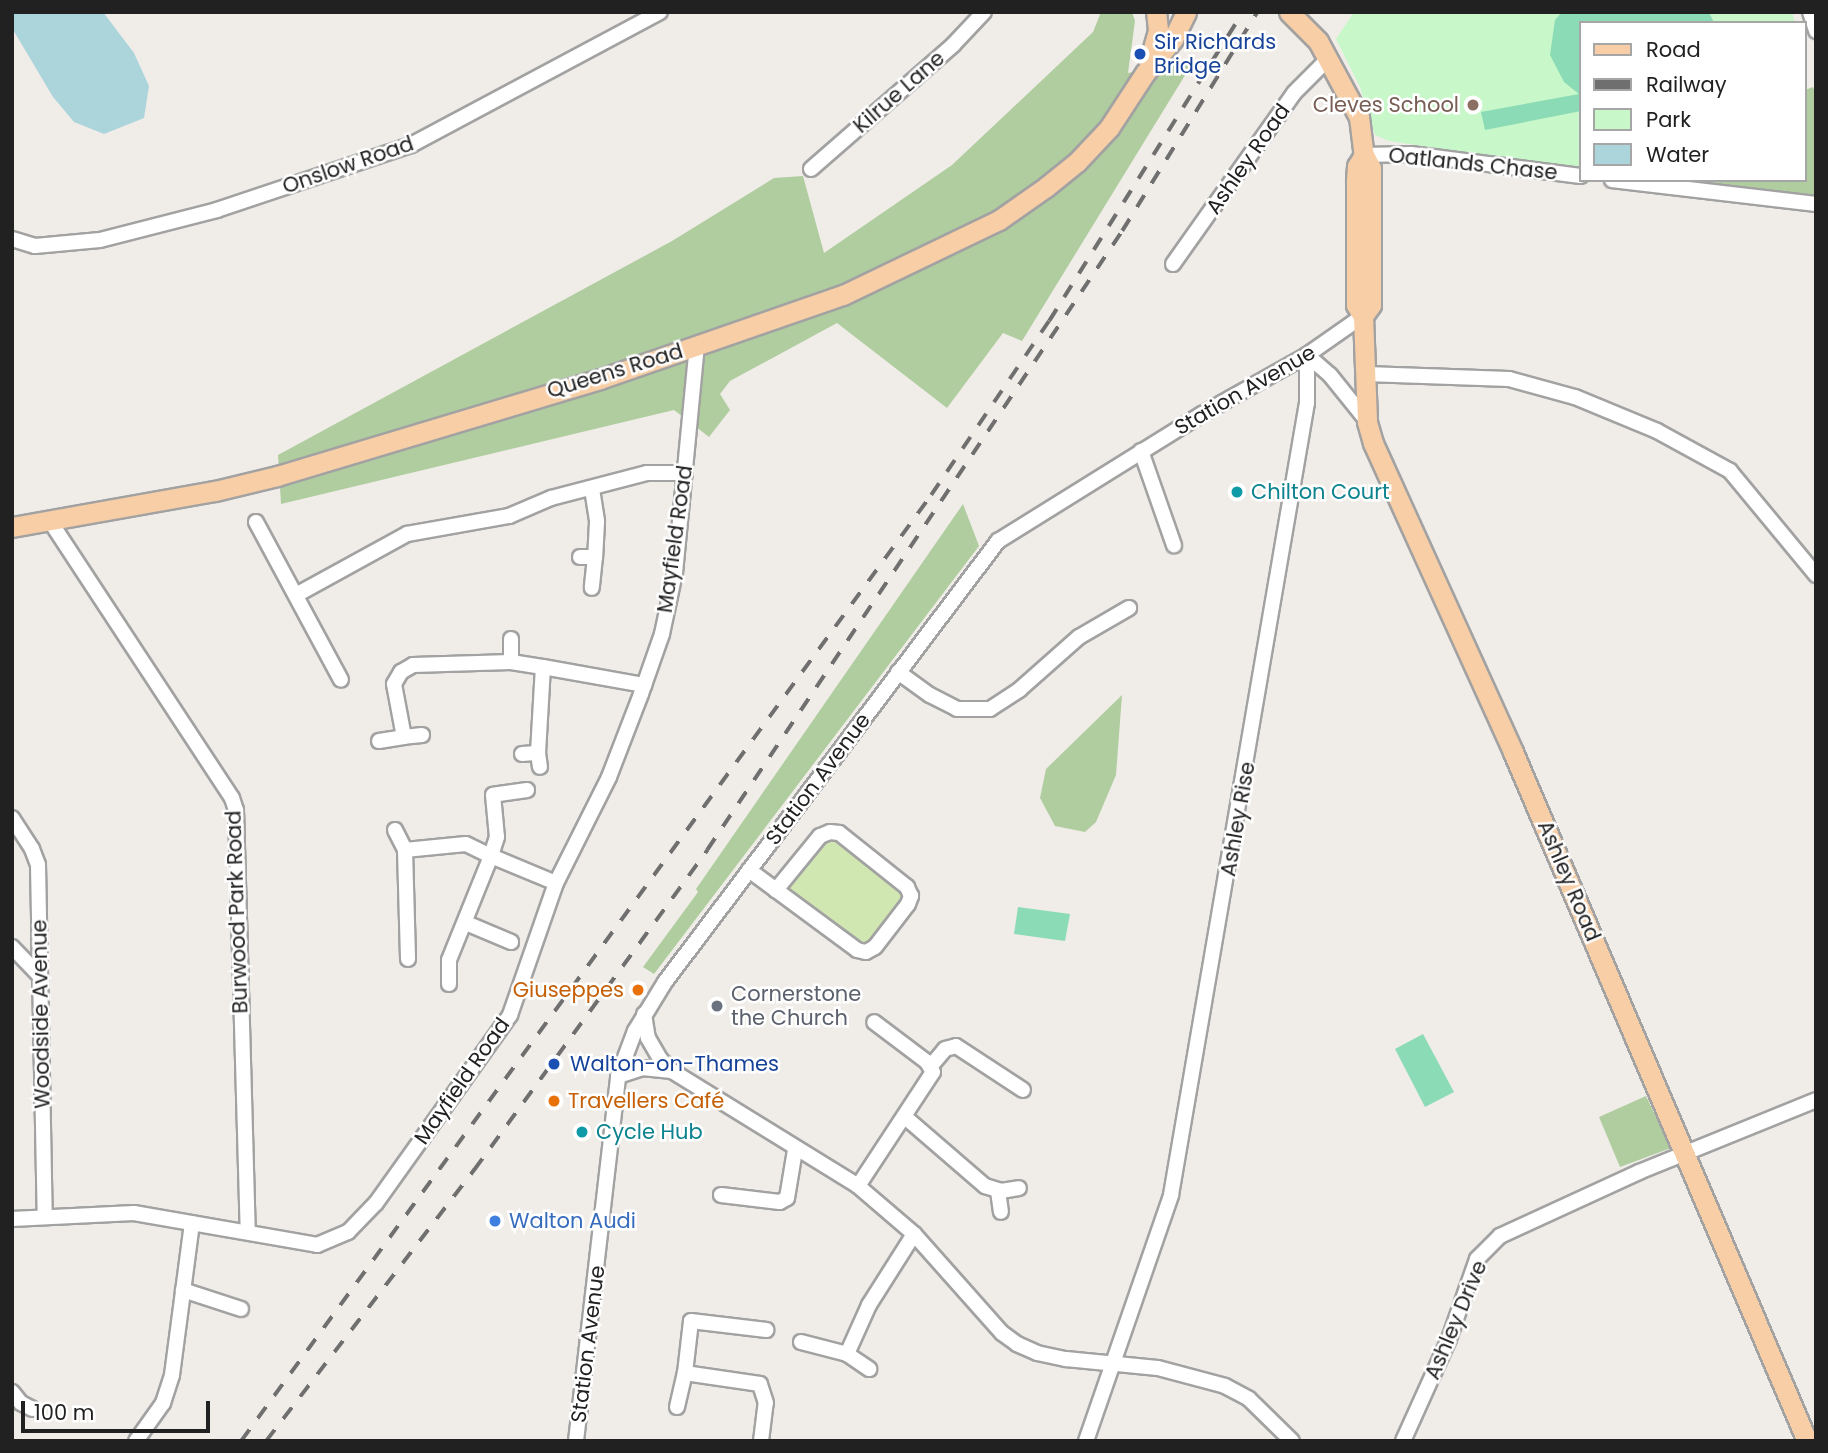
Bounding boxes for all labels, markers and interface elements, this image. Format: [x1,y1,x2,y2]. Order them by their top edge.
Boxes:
legend [1580,21,1807,182]
place label: Sir Richards Bridge [1154,29,1276,79]
text: Road [1646,35,1701,64]
street label: Kilrue Lane [848,46,950,138]
marker: Sir Richards Bridge [1132,46,1148,62]
text: Railway [1646,70,1727,99]
place label: Cleves School [1313,92,1459,118]
marker: Cleves School [1465,97,1481,113]
street label: Ashley Road [1201,99,1295,219]
text: Park [1646,105,1691,134]
street label: Onslow Road [279,131,417,199]
text: Water [1646,140,1709,169]
street label: Oatlands Chase [1387,143,1559,185]
street label: Queens Road [544,338,686,404]
street label: Station Avenue [1170,340,1320,440]
street label: Mayfield Road [652,464,698,614]
place label: Chilton Court [1251,479,1390,505]
marker: Chilton Court [1229,484,1245,500]
street label: Station Avenue [760,708,876,850]
street label: Ashley Rise [1216,760,1260,878]
street label: Burwood Park Road [221,810,253,1014]
street label: Ashley Road [1532,817,1606,945]
street label: Woodside Avenue [27,919,55,1109]
place label: Giuseppes [513,977,624,1003]
place label: Cornerstone the Church [731,981,861,1031]
marker: Giuseppes [630,982,646,998]
marker: Cornerstone the Church [709,998,725,1014]
street label: Mayfield Road [409,1013,515,1149]
place label: Walton-on-Thames [570,1051,779,1077]
marker: Walton-on-Thames [544,1054,564,1074]
place label: Travellers Café [568,1088,724,1114]
marker: Travellers Café [546,1093,562,1109]
place label: Cycle Hub [596,1119,703,1145]
marker: Cycle Hub [574,1124,590,1140]
place label: Walton Audi [509,1208,636,1234]
marker: Walton Audi [487,1213,503,1229]
street label: Ashley Drive [1420,1257,1492,1383]
street label: Station Avenue [566,1264,610,1424]
scale bar [24,1386,214,1430]
text: 100 m [34,1398,94,1427]

